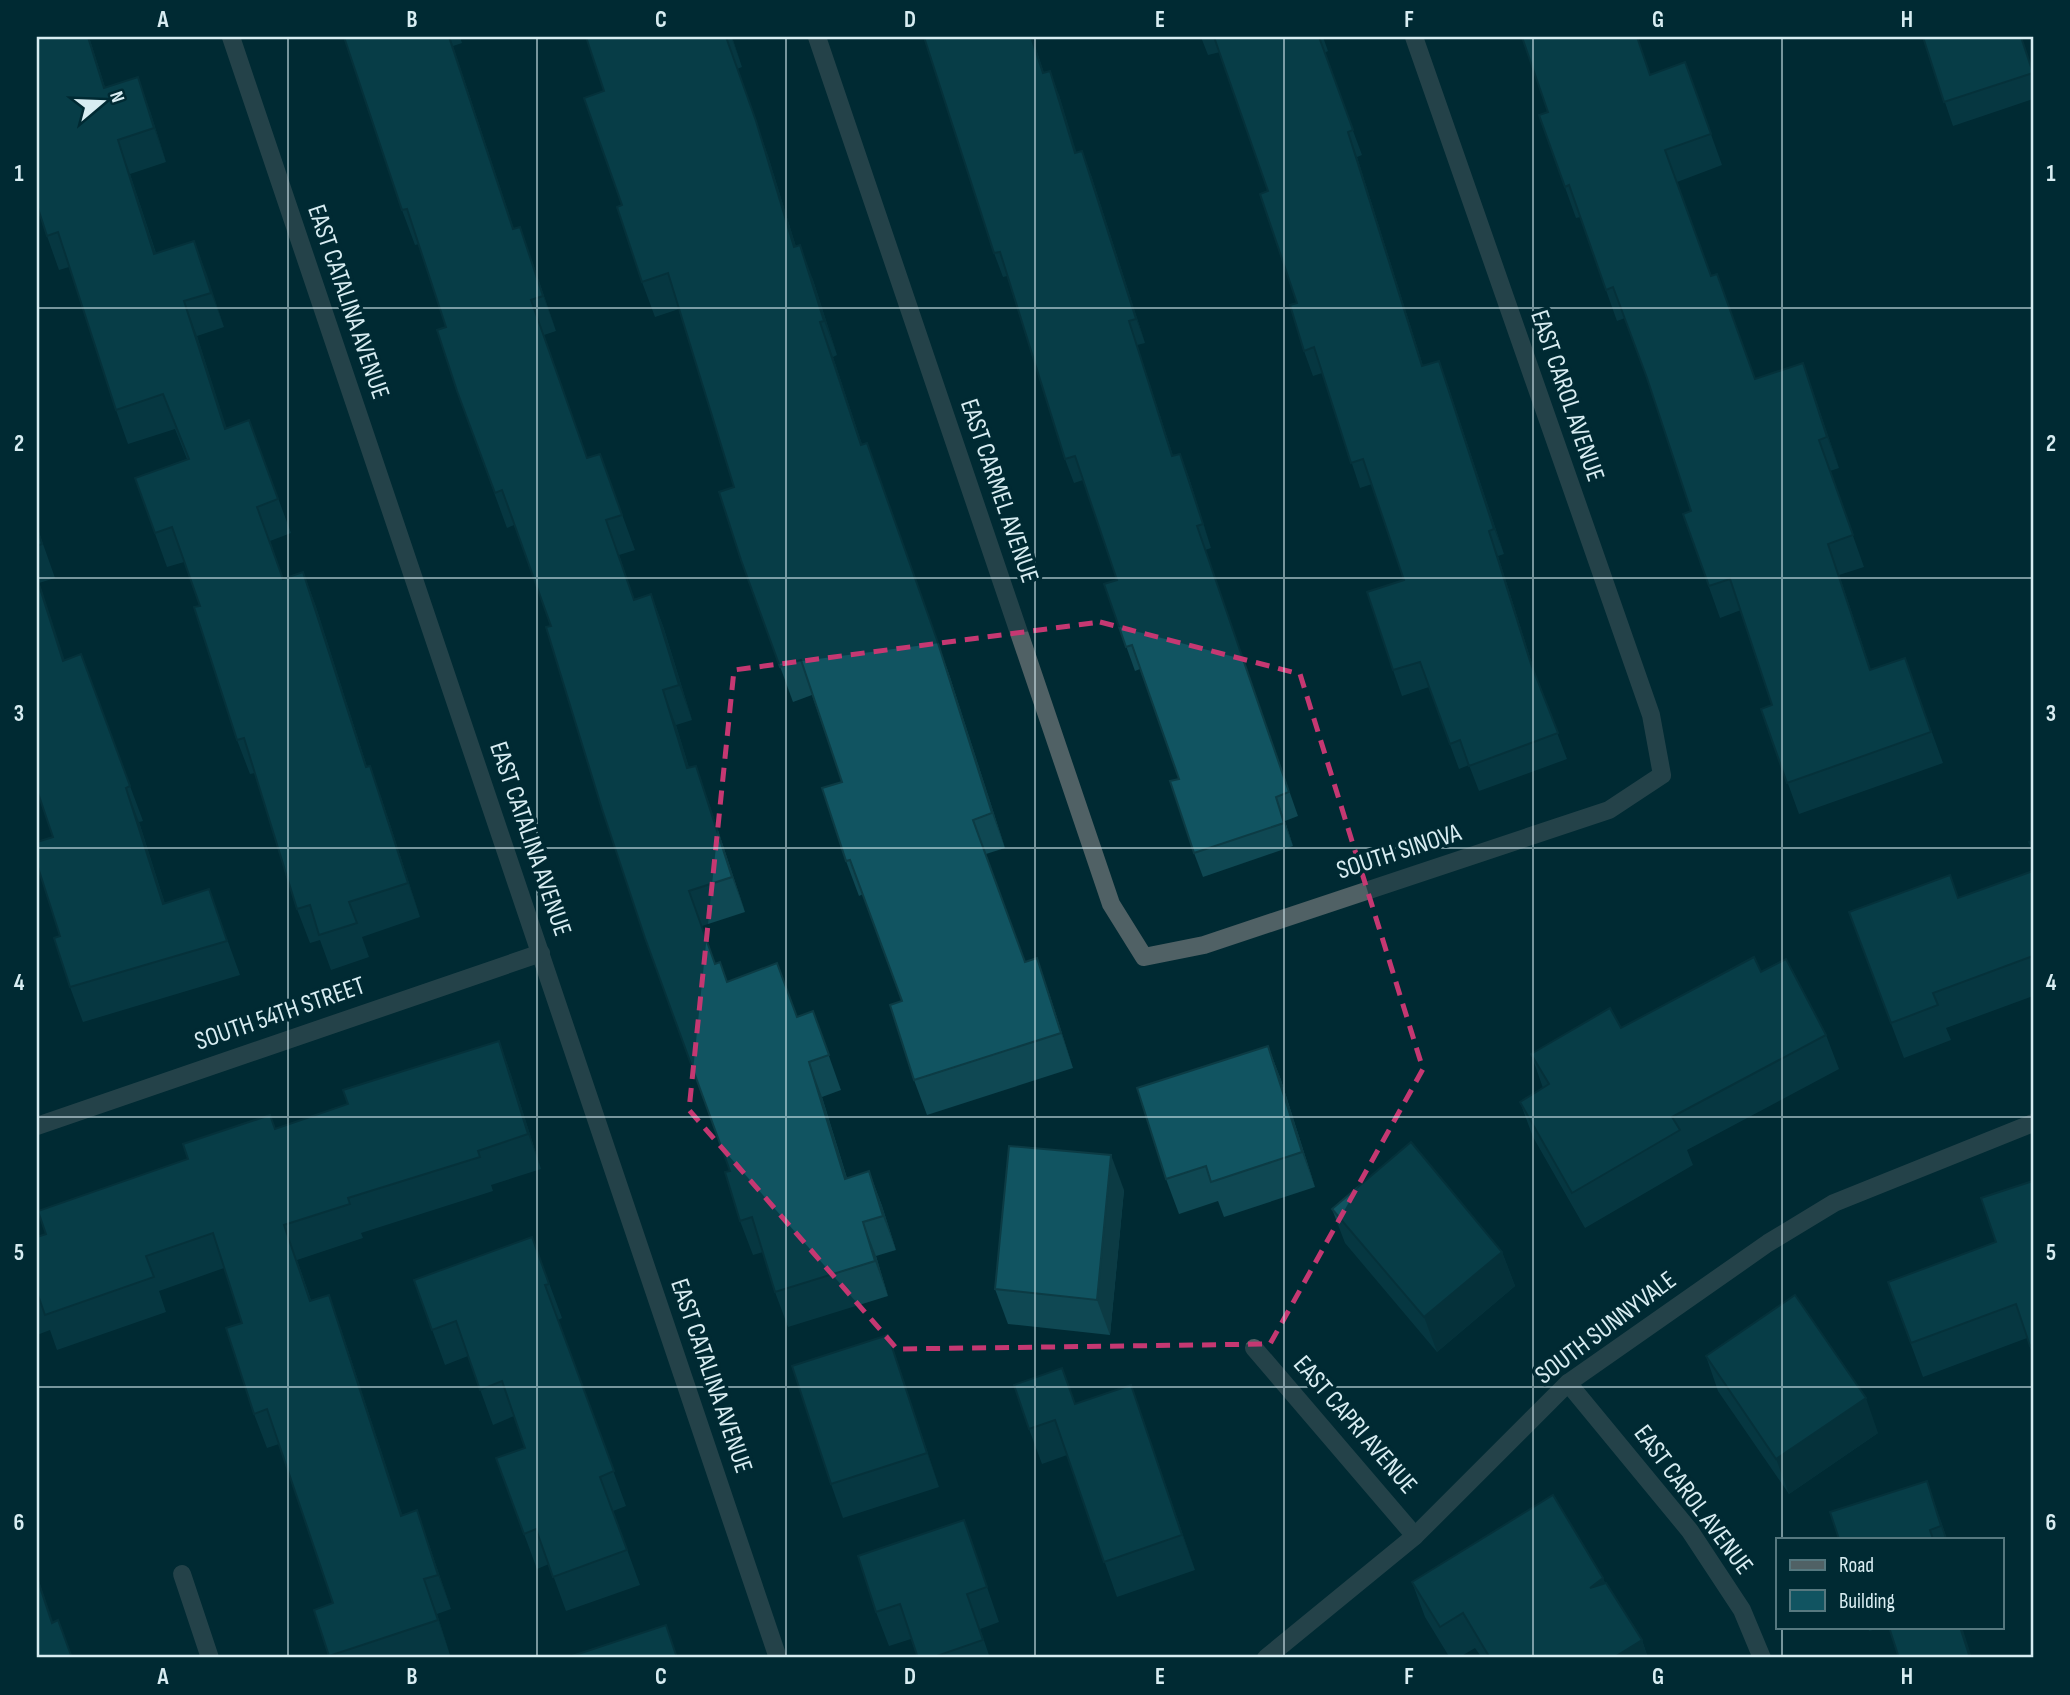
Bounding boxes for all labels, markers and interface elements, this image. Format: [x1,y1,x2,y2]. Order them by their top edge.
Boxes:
text: A [157,6,170,34]
text: B [407,6,418,34]
text: C [655,6,667,34]
text: D [904,6,916,34]
text: E [1155,6,1165,34]
text: F [1404,6,1414,34]
text: G [1652,6,1664,34]
text: H [1901,6,1913,34]
north arrow [66,66,136,136]
text: N [104,88,129,105]
text: 1 [14,160,24,188]
text: 1 [2046,160,2056,188]
street label: EAST CATALINA AVENUE [300,201,396,403]
street label: EAST CAROL AVENUE [1523,306,1611,486]
street label: EAST CARMEL AVENUE [953,395,1045,587]
text: 2 [14,430,24,458]
text: 2 [2046,430,2056,458]
text: 3 [14,700,24,728]
text: 3 [2046,700,2056,728]
street label: EAST CATALINA AVENUE [482,738,578,940]
street label: SOUTH SINOVA [1333,817,1466,887]
text: 4 [14,969,25,997]
text: 4 [2046,969,2057,997]
street label: SOUTH 54TH STREET [191,970,369,1058]
text: 5 [14,1239,24,1267]
text: 5 [2046,1239,2056,1267]
street label: SOUTH SUNNYVALE [1529,1265,1683,1391]
street label: EAST CATALINA AVENUE [663,1275,759,1477]
street label: EAST CAPRI AVENUE [1287,1350,1423,1500]
street label: EAST CAROL AVENUE [1627,1419,1759,1581]
text: 6 [14,1509,24,1537]
text: 6 [2046,1509,2056,1537]
legend [1776,1538,2004,1628]
text: Road [1839,1553,1874,1578]
text: Building [1839,1589,1895,1614]
text: A [157,1663,170,1691]
text: B [407,1663,418,1691]
text: C [655,1663,667,1691]
text: D [904,1663,916,1691]
text: E [1155,1663,1165,1691]
text: F [1404,1663,1414,1691]
text: G [1652,1663,1664,1691]
text: H [1901,1663,1913,1691]

